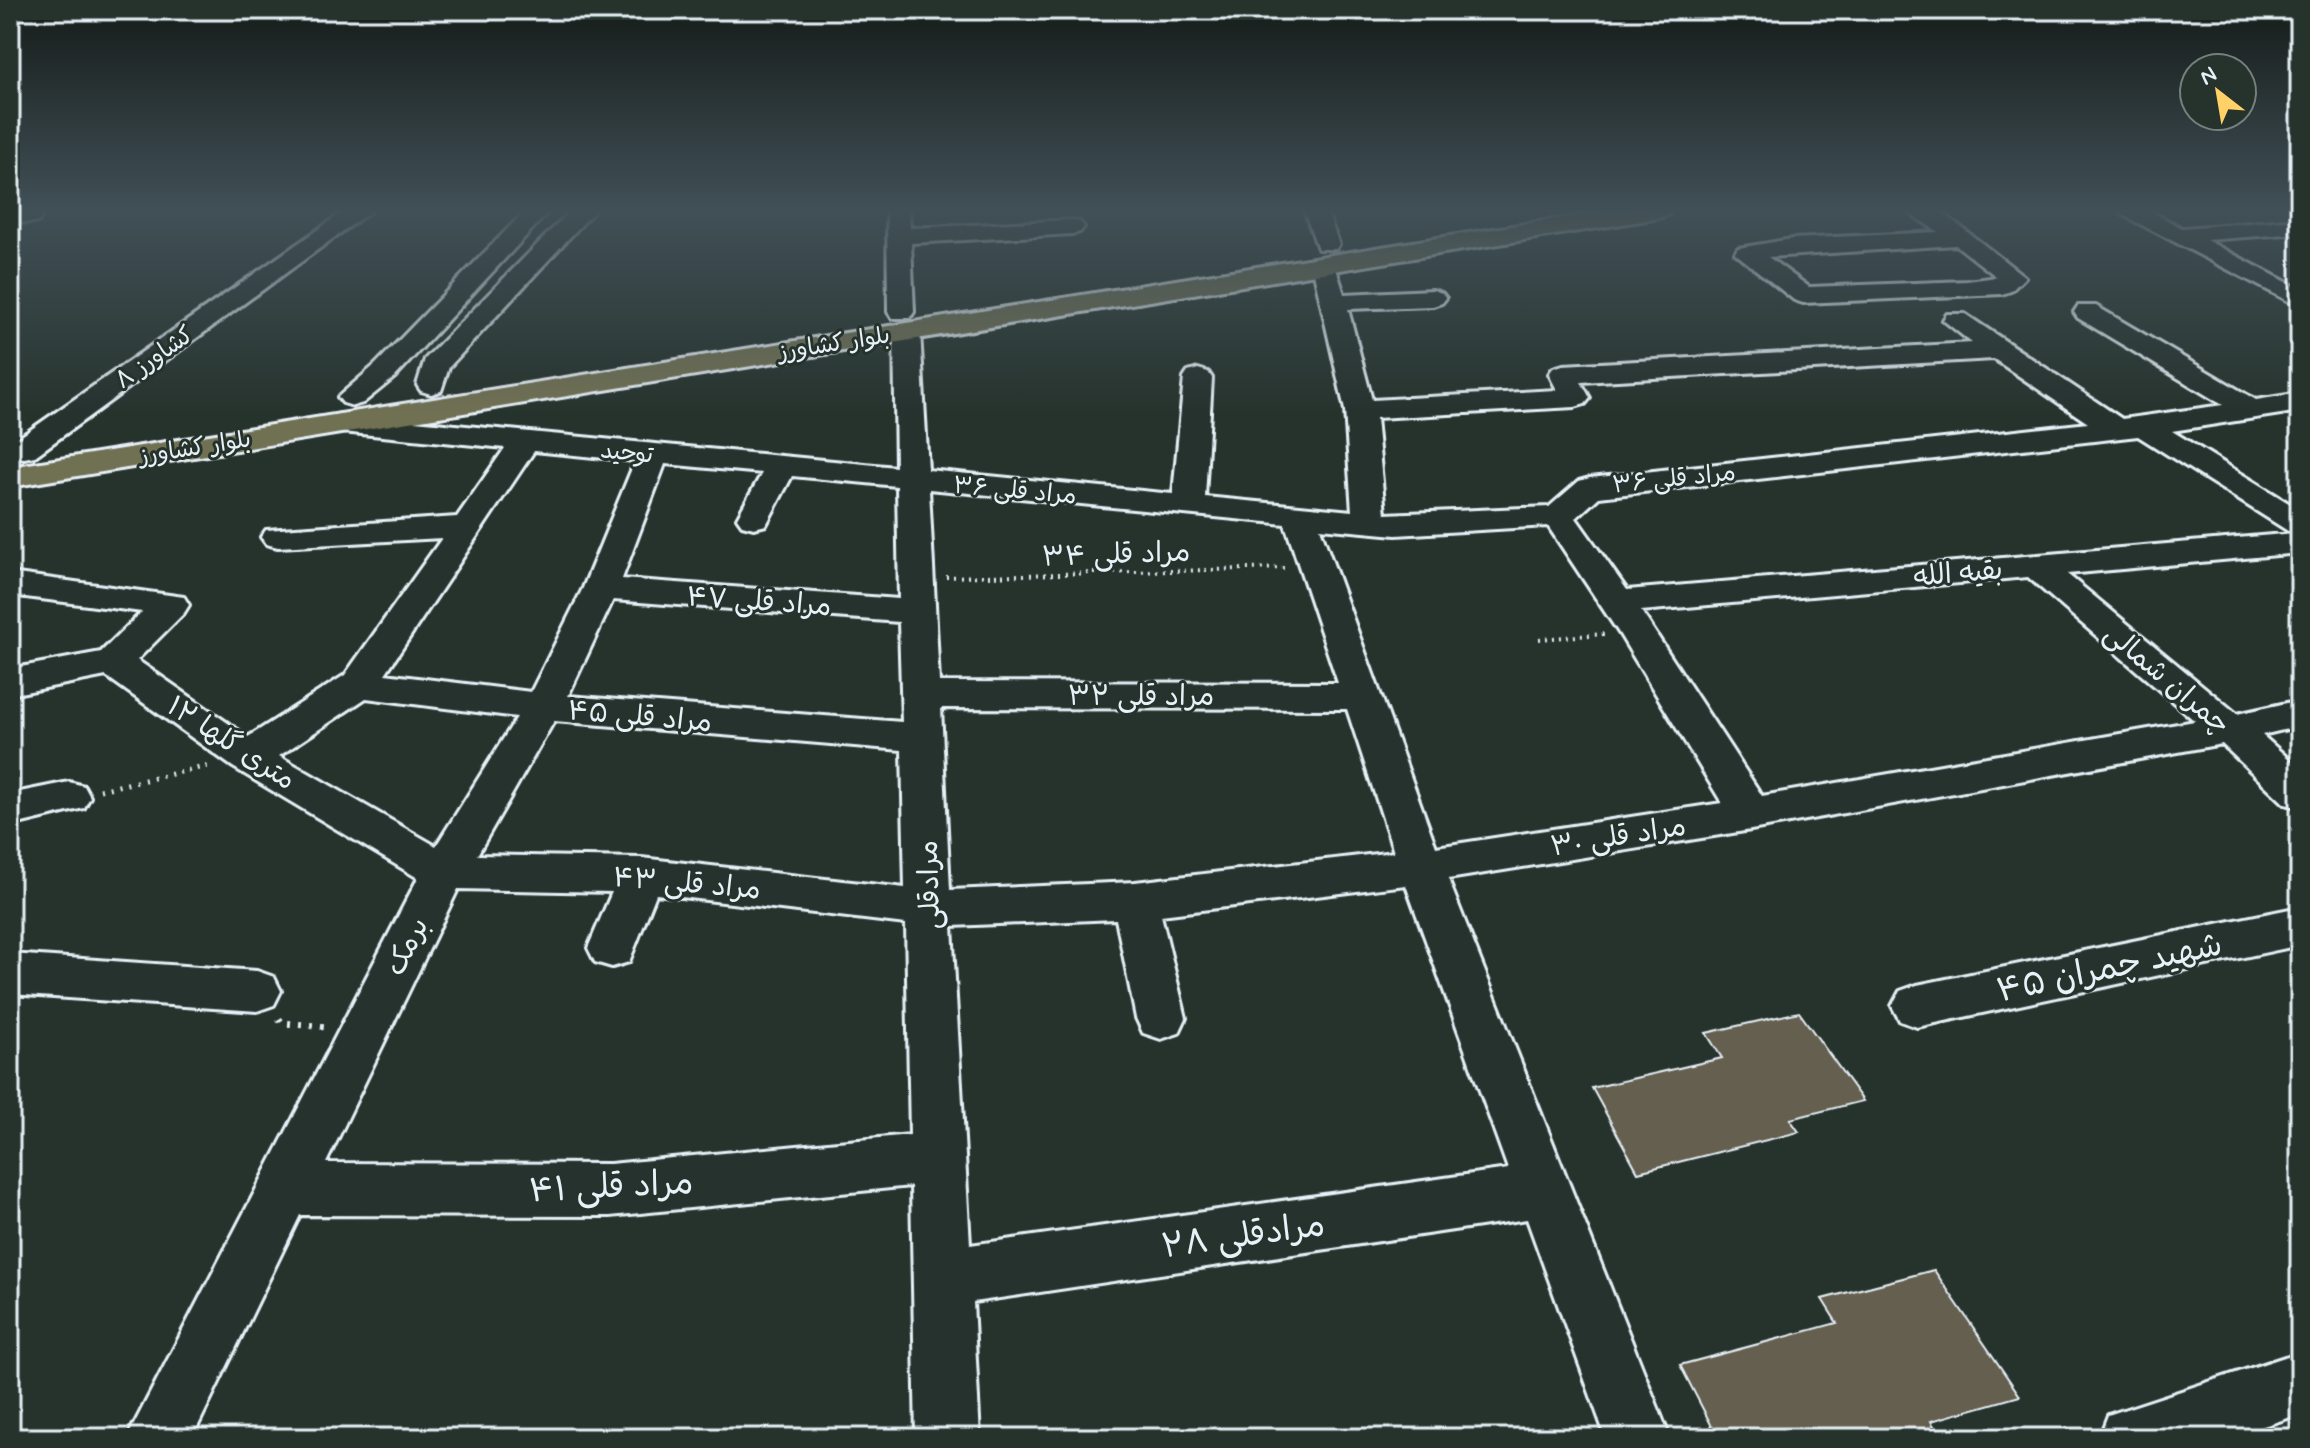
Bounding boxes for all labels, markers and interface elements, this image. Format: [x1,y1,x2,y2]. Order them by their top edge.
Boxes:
north arrow [2178,52,2258,132]
text: N [2195,61,2222,92]
street label: کشاورز ۸ [109,320,200,397]
street label: بلوار کشاورز [774,320,892,369]
street label: بلوار کشاورز [135,424,253,473]
street label: توحید [599,435,656,472]
street label: مراد قلی ۳۶ [1611,458,1737,501]
street label: مراد قلی ۳۶ [952,471,1078,512]
street label: مراد قلی ۳۴ [1041,534,1191,577]
street label: بقیه الله [1912,552,2004,597]
street label: مراد قلی ۴۷ [685,579,833,626]
street label: چمران شمالی [2095,616,2237,744]
street label: مراد قلی ۳۲ [1068,679,1214,716]
street label: ۱۲ متری گلها [159,689,302,799]
street label: مراد قلی ۴۵ [566,693,714,742]
street label: مراد قلی ۳۰ [1548,809,1689,866]
street label: مرادقلی [910,840,951,930]
street label: مراد قلی ۴۳ [611,860,762,909]
street label: برمک [378,912,439,983]
street label: شهید چمران ۴۵ [1993,923,2226,1014]
street label: مراد قلی ۴۱ [528,1161,695,1214]
street label: مرادقلی ۲۸ [1159,1203,1328,1270]

